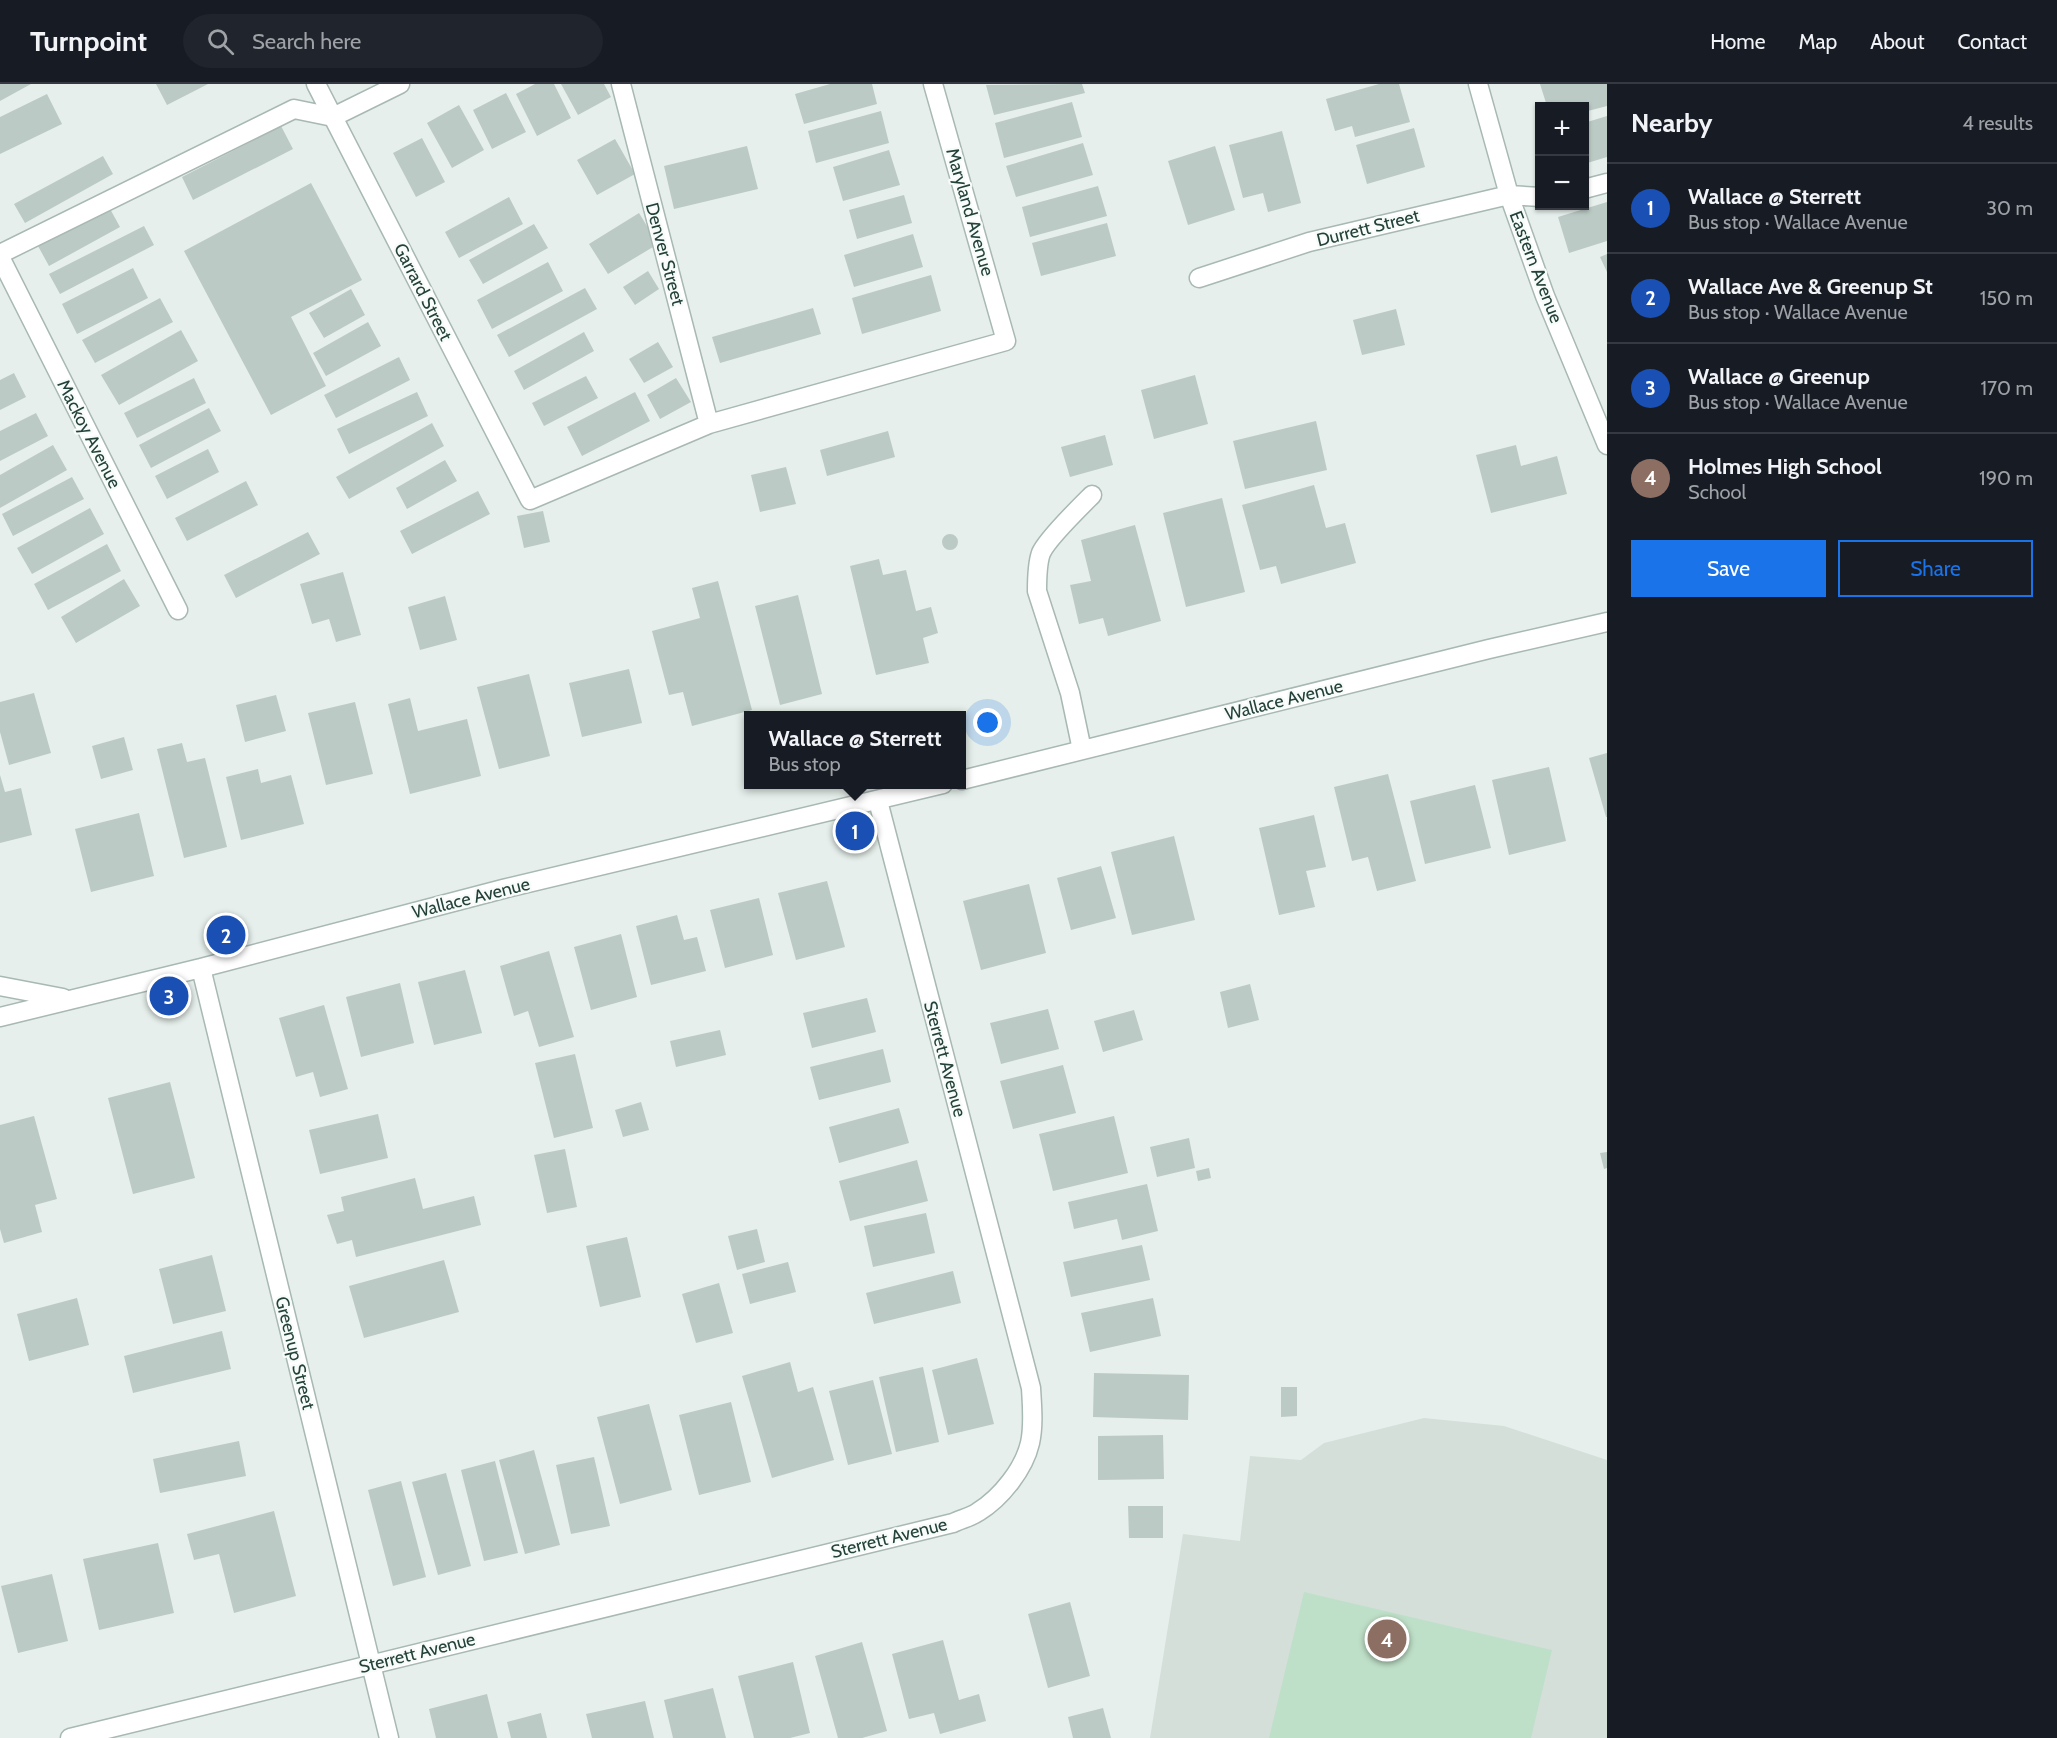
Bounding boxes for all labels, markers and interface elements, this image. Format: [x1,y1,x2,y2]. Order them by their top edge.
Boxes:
search box [183,14,603,68]
text: Turnpoint [30,24,147,58]
icon: search [204,25,237,58]
text: Search here [252,28,361,55]
text: Home [1710,29,1766,54]
text: Map [1799,29,1837,54]
text: About [1870,29,1924,54]
text: Contact [1957,29,2027,54]
map controls [1535,102,1589,210]
button: + [1535,102,1589,156]
text: Nearby [1631,107,1712,139]
text: 4 results [1962,111,2033,135]
street label: Maryland Avenue [941,146,999,278]
button: − [1535,156,1589,210]
text: Wallace @ Sterrett [1688,183,1861,210]
text: 1 [1647,196,1654,220]
text: 30 m [1986,196,2033,220]
street label: Denver Street [641,200,689,308]
street label: Durrett Street [1314,205,1422,251]
street label: Eastern Avenue [1505,208,1567,326]
text: Bus stop · Wallace Avenue [1688,210,1908,234]
street label: Garrard Street [389,240,457,344]
text: Wallace Ave & Greenup St [1688,273,1933,300]
text: 2 [1645,286,1656,310]
text: 150 m [1980,286,2033,310]
text: Bus stop · Wallace Avenue [1688,300,1908,324]
text: Wallace @ Greenup [1688,363,1870,390]
street label: Mackoy Avenue [52,376,126,492]
text: 3 [1645,376,1656,400]
text: 170 m [1981,376,2033,400]
text: Bus stop · Wallace Avenue [1688,390,1908,414]
text: Holmes High School [1688,453,1882,480]
text: 4 [1644,466,1657,490]
text: 190 m [1979,466,2033,490]
text: School [1688,480,1746,504]
button: Save [1631,540,1826,597]
button: Share [1838,540,2033,597]
street label: Wallace Avenue [1223,675,1345,725]
your location [973,708,1002,737]
popup [744,711,966,789]
text: Wallace @ Sterrett [768,725,942,752]
text: Bus stop [768,752,841,776]
pin: 1 [836,808,874,854]
street label: Wallace Avenue [410,873,532,923]
pin: 2 [206,912,246,958]
pin: 3 [150,974,188,1018]
street label: Sterrett Avenue [919,999,971,1119]
street label: Greenup Street [270,1294,320,1412]
street label: Sterrett Avenue [829,1513,949,1563]
pin: 4 [1368,1616,1406,1662]
street label: Sterrett Avenue [357,1628,477,1678]

